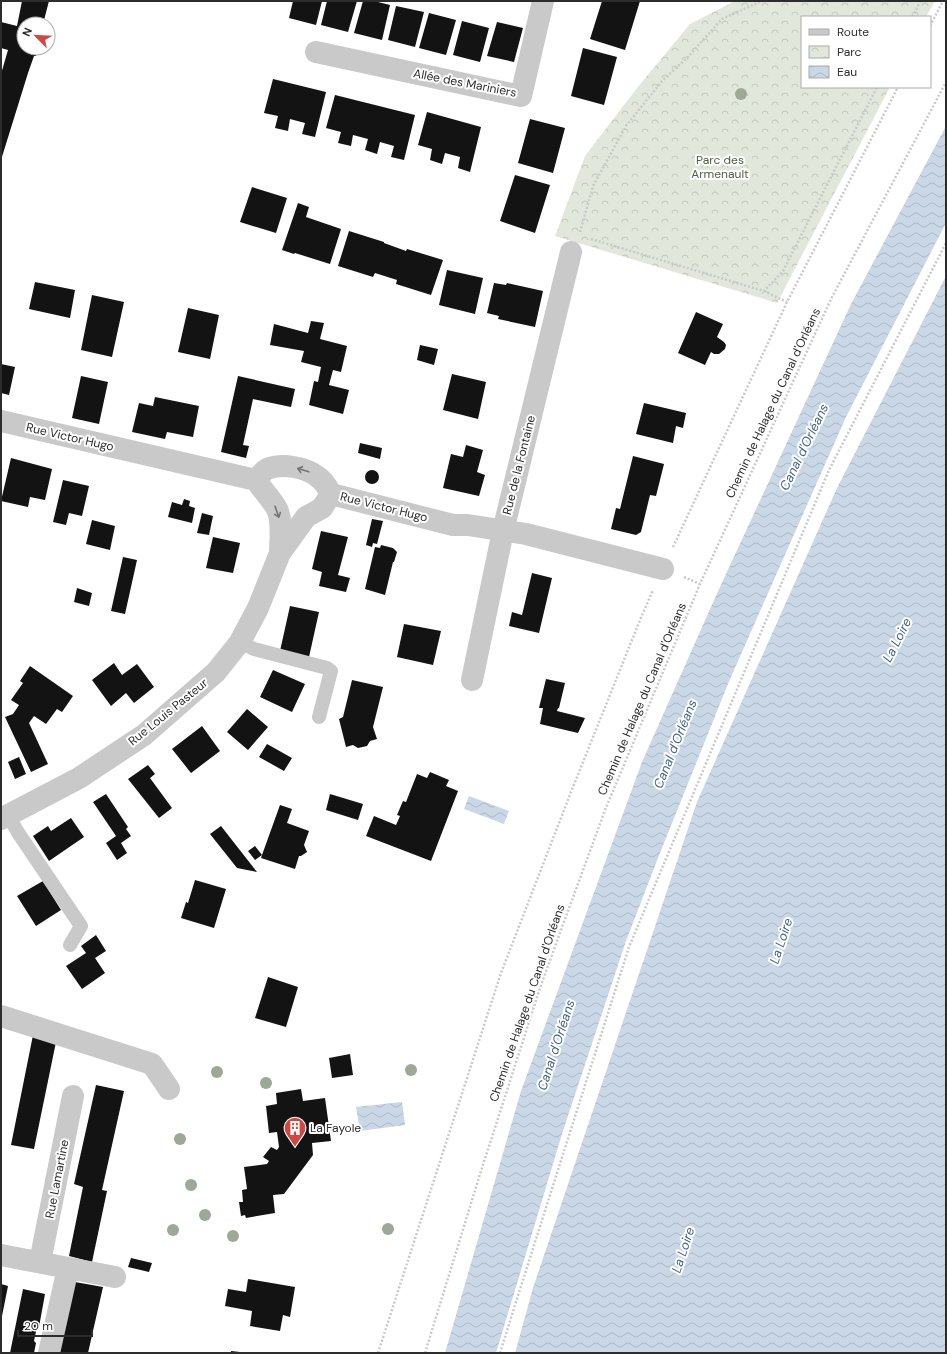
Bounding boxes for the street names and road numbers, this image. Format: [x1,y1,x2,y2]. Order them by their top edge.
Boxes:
street label: Allée des Mariniers [412,65,518,101]
street label: Chemin de Halage du Canal d'Orléans [723,306,823,500]
street label: Rue de la Fontaine [499,413,539,516]
street label: Rue Victor Hugo [25,419,115,455]
street label: Rue Victor Hugo [339,488,429,526]
street label: Chemin de Halage du Canal d'Orléans [595,600,689,798]
street label: Rue Louis Pasteur [125,675,211,749]
street label: Chemin de Halage du Canal d'Orléans [486,902,568,1104]
street label: Rue Lamartine [42,1138,73,1220]

